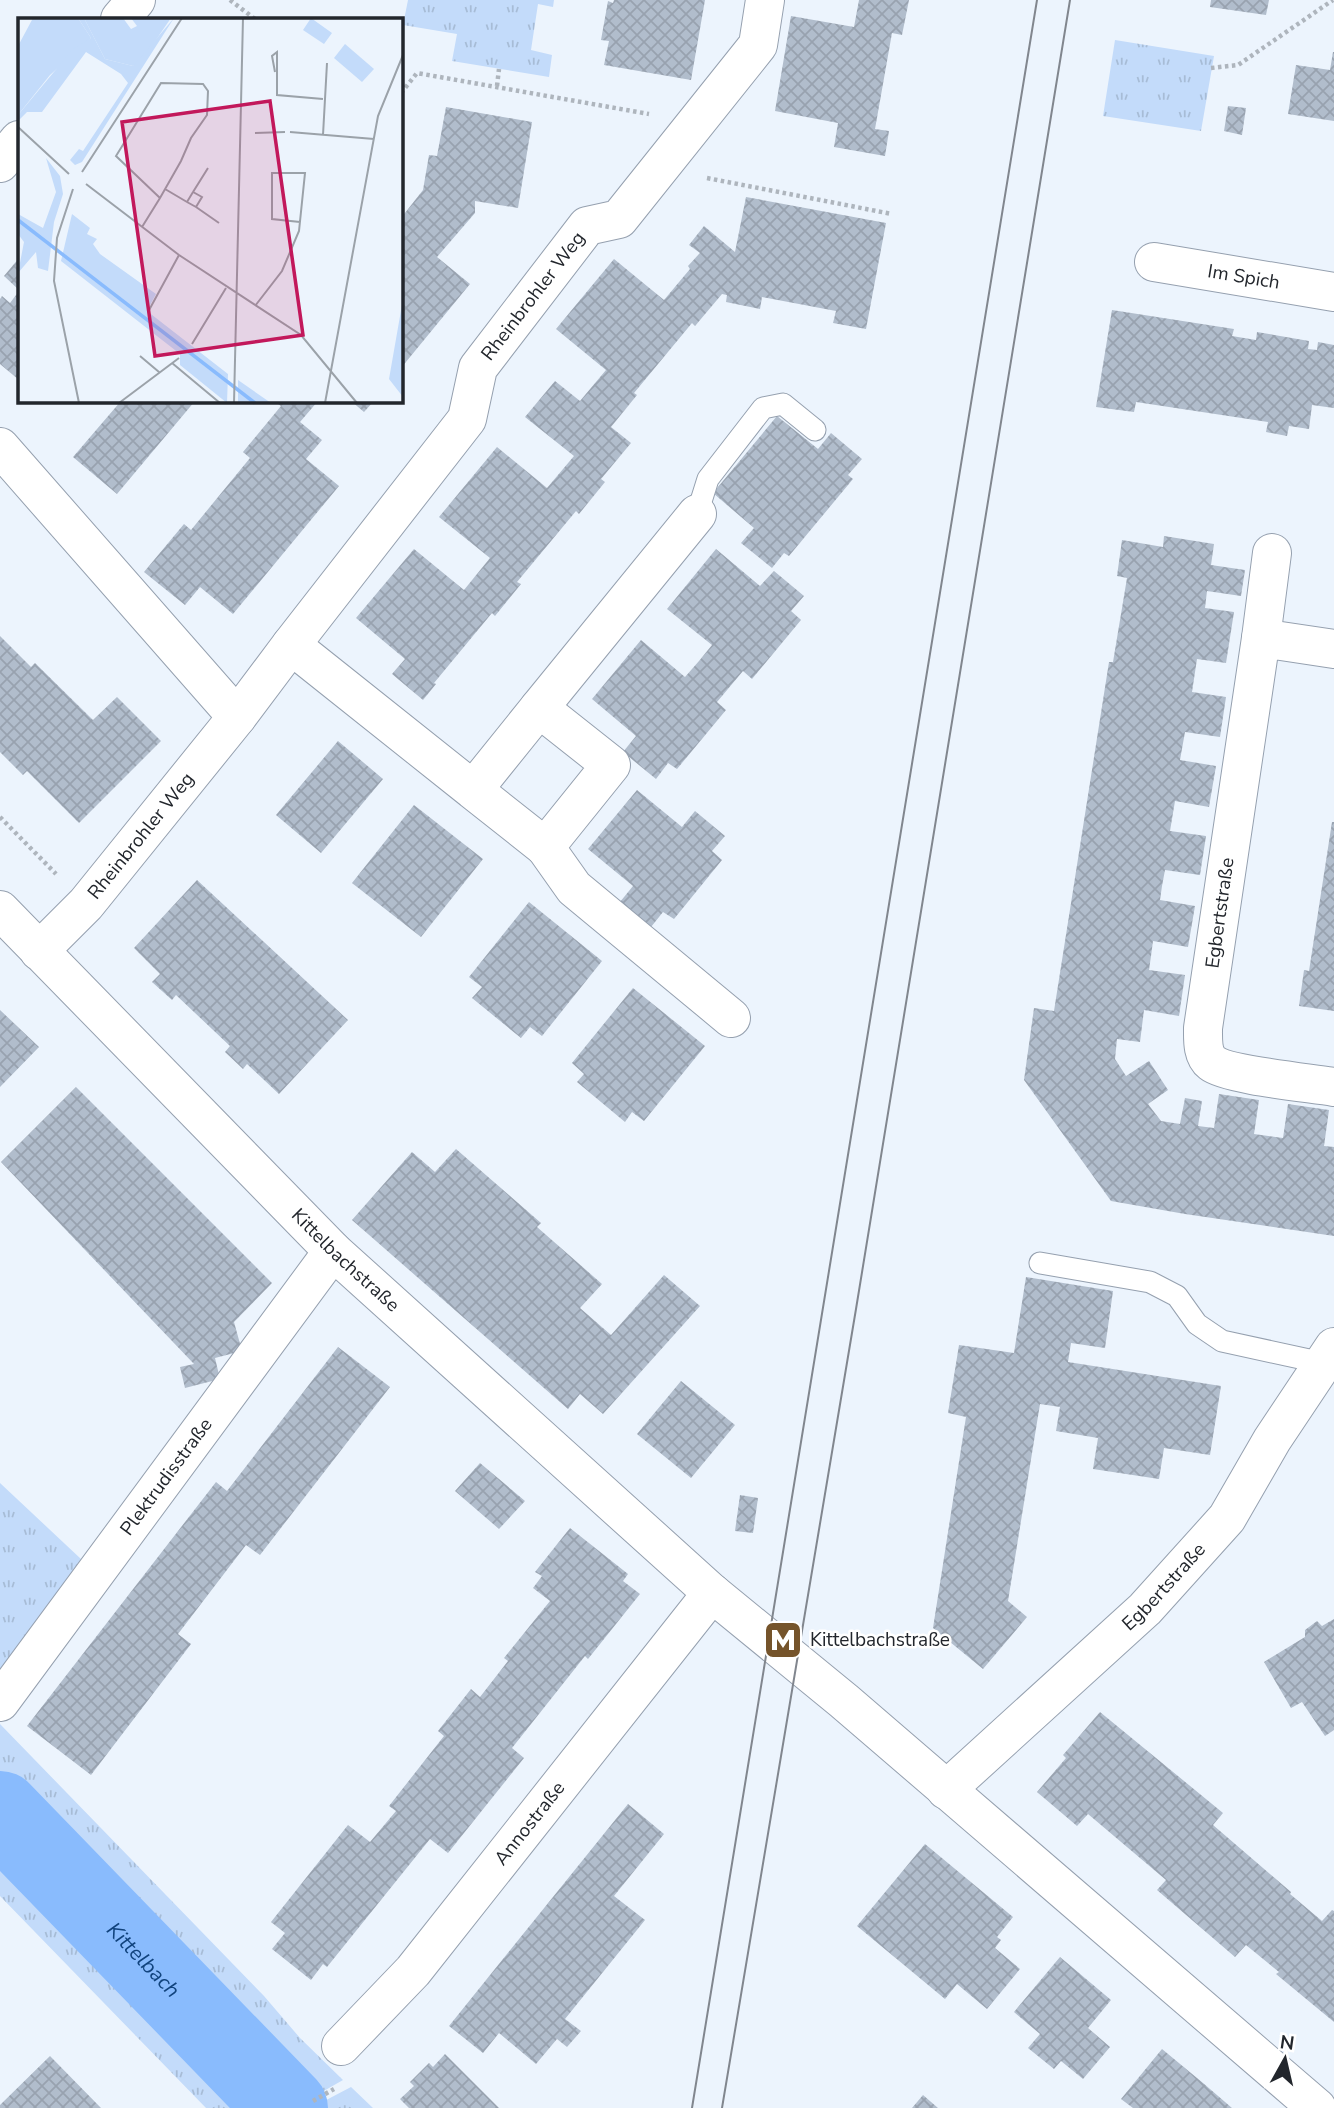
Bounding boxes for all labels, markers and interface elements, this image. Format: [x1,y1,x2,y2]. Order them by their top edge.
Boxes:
inset map [18,18,402,402]
street label: Rheinbrohler Weg [475,226,591,366]
street label: Im Spich [1206,258,1282,296]
street label: Rheinbrohler Weg [82,767,200,905]
street label: Egbertstraße [1199,856,1241,970]
street label: Kittelbachstraße [286,1203,405,1318]
street label: Plektrudisstraße [114,1413,218,1541]
street label: Egbertstraße [1116,1537,1211,1637]
metro station icon: Kittelbachstraße [762,1619,804,1661]
place label: Kittelbachstraße [810,1627,950,1653]
street label: Annostraße [488,1776,571,1871]
water label: Kittelbach [100,1916,186,2004]
north arrow [1250,2024,1320,2094]
text: N [1278,2029,1296,2057]

